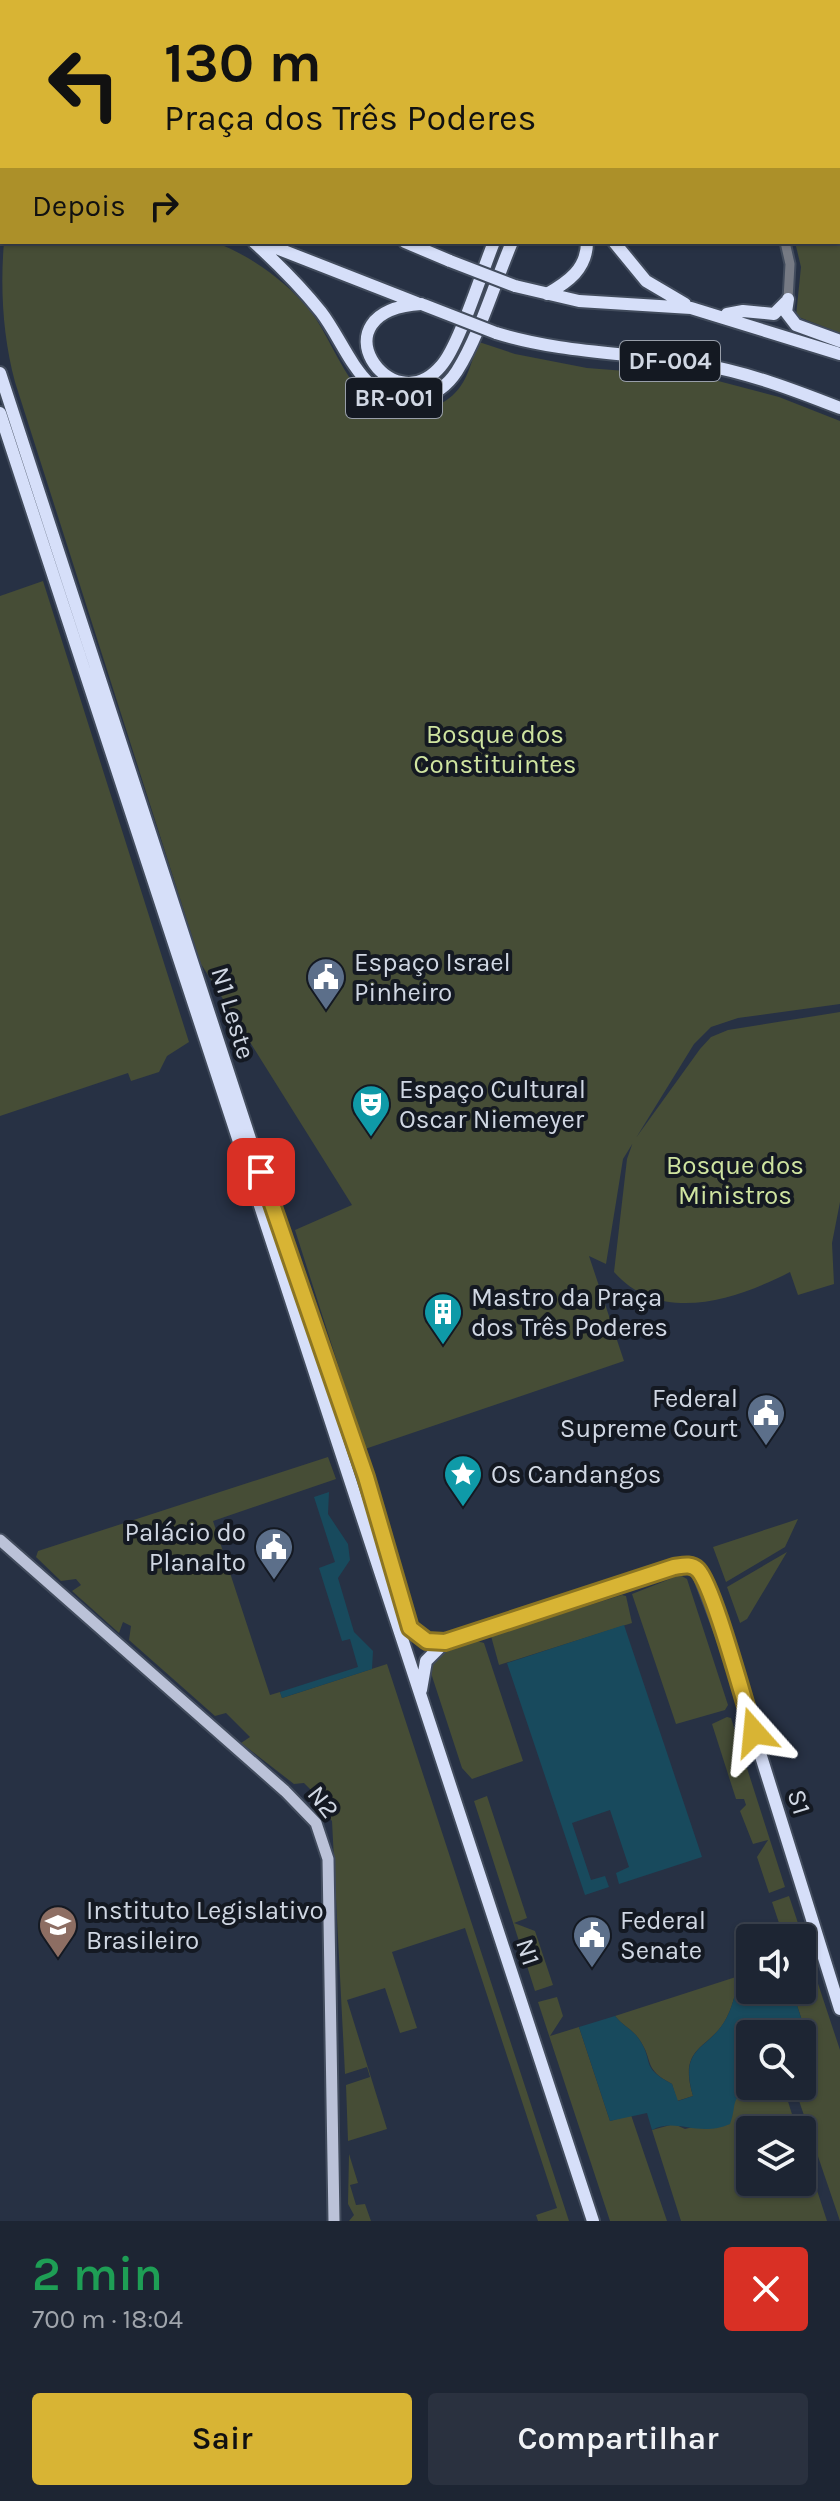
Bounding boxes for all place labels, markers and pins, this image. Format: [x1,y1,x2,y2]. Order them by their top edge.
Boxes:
place label: Espaço Israel Pinheiro [354,947,511,1008]
public building icon: Espaço Israel Pinheiro [305,956,347,1011]
place label: Espaço Cultural Oscar Niemeyer [399,1074,586,1135]
theatre icon: Espaço Cultural Oscar Niemeyer [350,1083,392,1138]
pin [227,1138,295,1206]
place label: Mastro da Praça dos Três Poderes [471,1282,668,1343]
building icon: Mastro da Praça dos Três Poderes [422,1291,464,1346]
place label: Federal Supreme Court [560,1383,738,1444]
public building icon: Federal Supreme Court [745,1392,787,1447]
place icon: Os Candangos [442,1453,484,1508]
place label: Os Candangos [491,1459,662,1490]
place label: Palácio do Planalto [125,1517,246,1578]
public building icon: Palácio do Planalto [253,1526,295,1581]
place label: Instituto Legislativo Brasileiro [86,1895,324,1956]
school or university icon: Instituto Legislativo Brasileiro [37,1904,79,1959]
place label: Federal Senate [620,1905,706,1966]
public building icon: Federal Senate [571,1914,613,1969]

